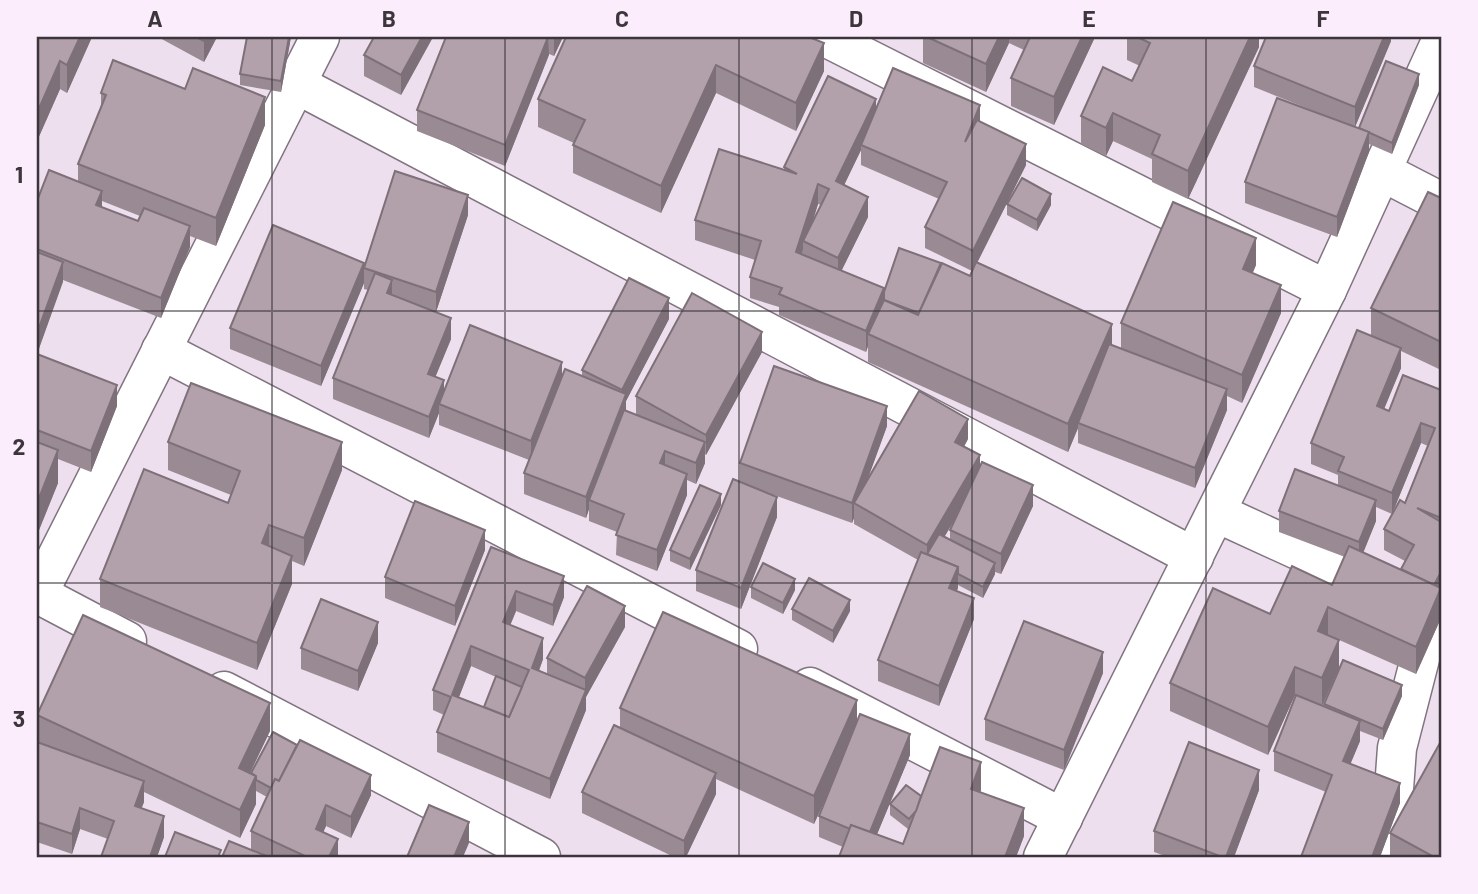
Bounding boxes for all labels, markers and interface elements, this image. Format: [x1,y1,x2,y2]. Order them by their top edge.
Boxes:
text: A [147,4,163,32]
text: B [382,4,396,32]
text: C [615,4,629,32]
text: D [849,4,863,32]
text: E [1082,4,1096,32]
text: F [1317,4,1330,32]
text: 1 [15,160,23,188]
text: 2 [13,432,25,460]
text: 3 [13,704,25,732]

